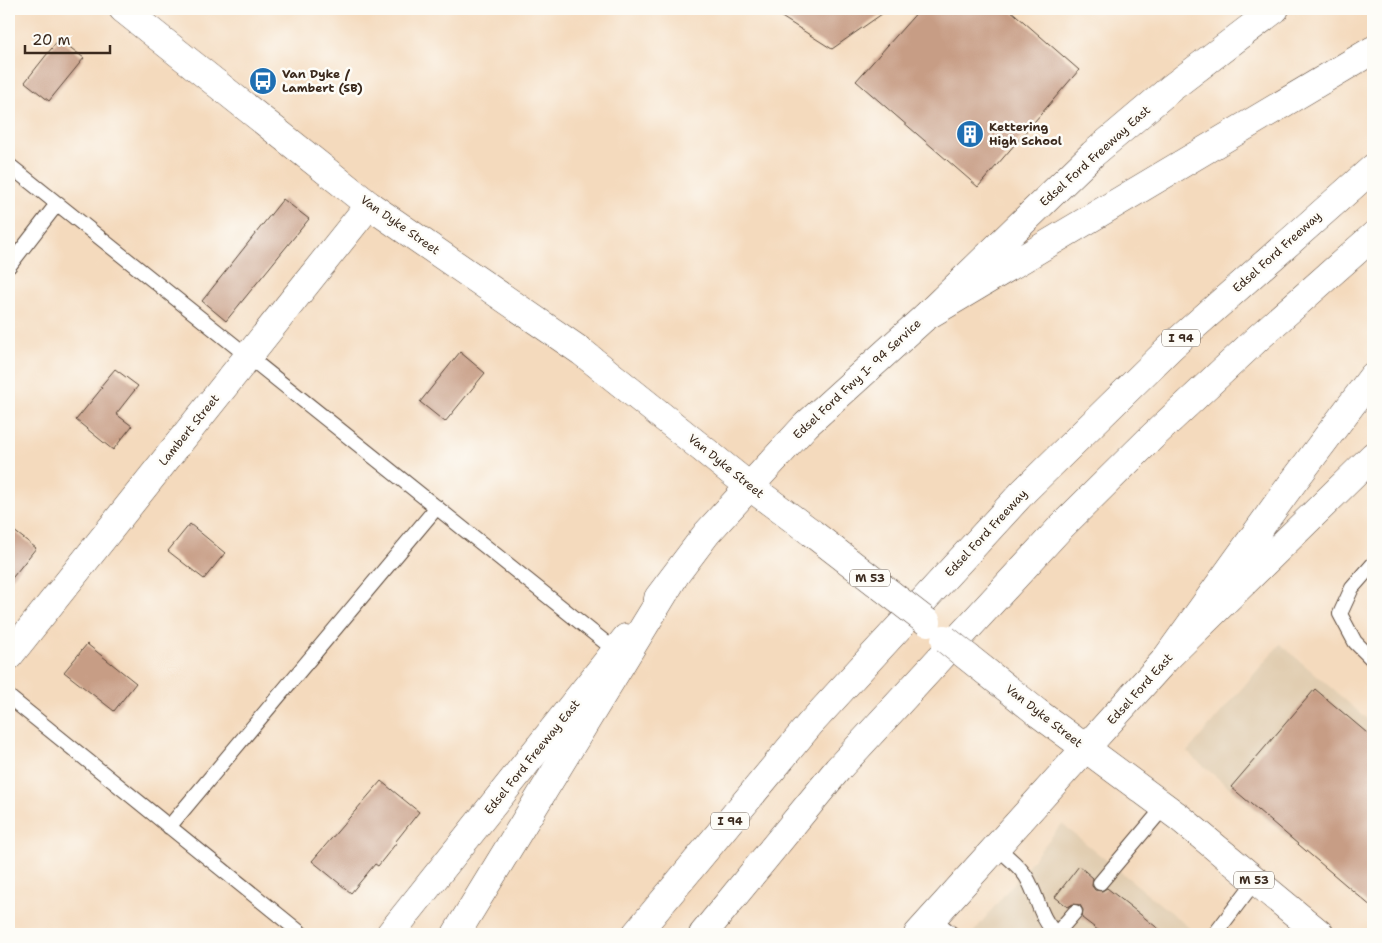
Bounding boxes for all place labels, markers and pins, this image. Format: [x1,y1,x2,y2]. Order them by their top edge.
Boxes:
bus stop icon: Van Dyke / Lambert (SB) [248,66,278,96]
place label: Van Dyke / Lambert (SB) [282,66,363,96]
building icon: Kettering High School [955,119,985,149]
place label: Kettering High School [989,119,1062,149]

